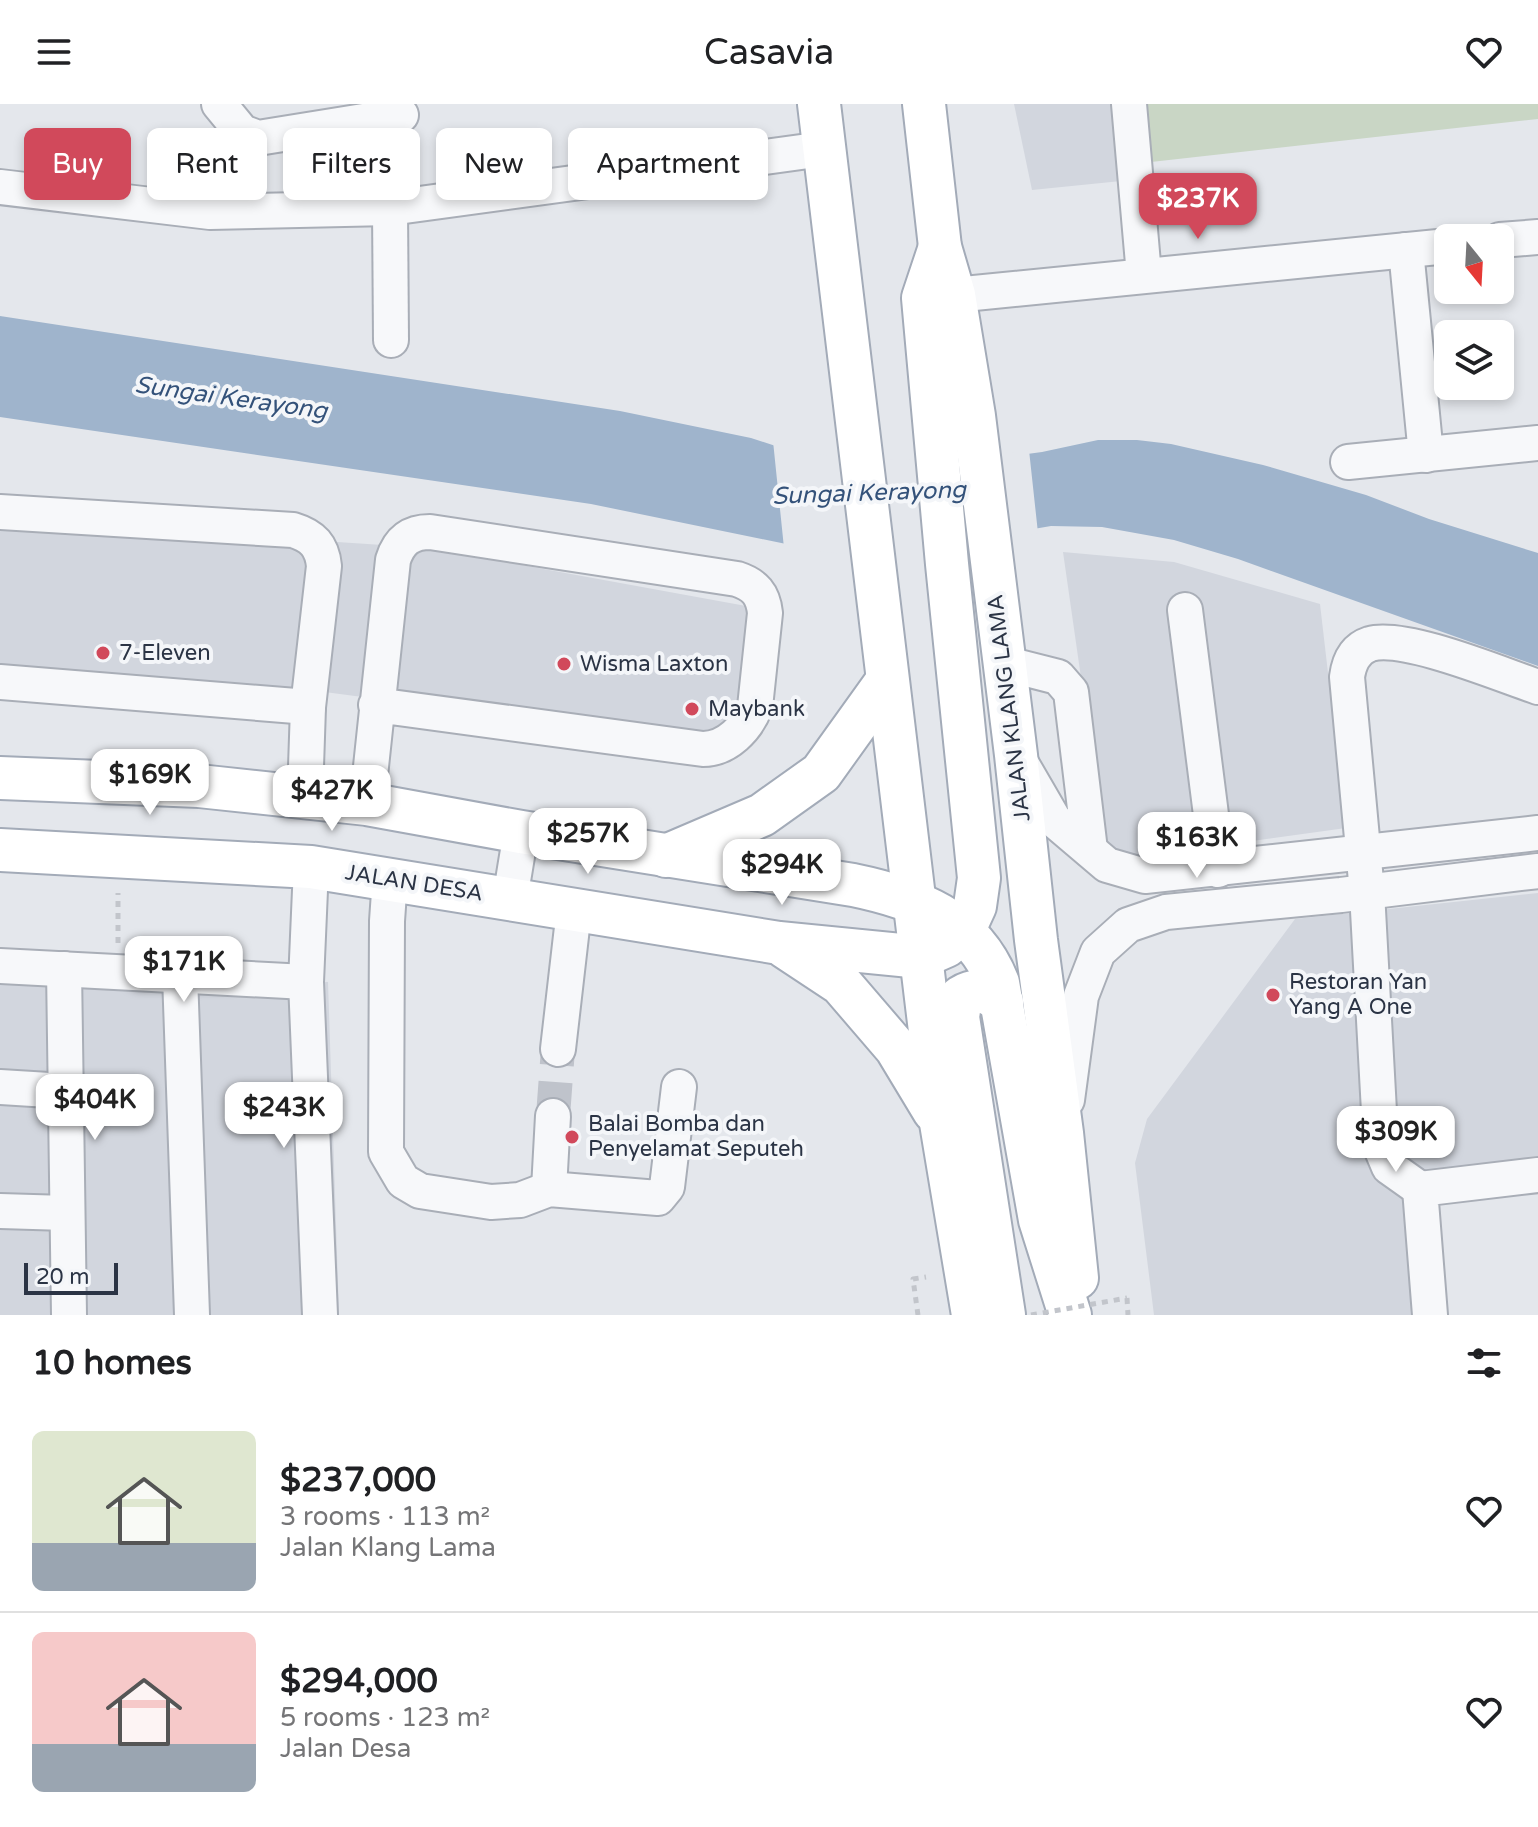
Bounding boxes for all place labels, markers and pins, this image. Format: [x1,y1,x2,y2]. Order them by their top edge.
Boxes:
pin: $237K [1142,173,1254,241]
place label: 7-Eleven [119,640,211,666]
marker: 7-Eleven [94,644,112,662]
place label: Wisma Laxton [580,651,728,677]
marker: Wisma Laxton [555,655,573,673]
place label: Maybank [708,696,805,722]
marker: Maybank [683,700,701,718]
pin: $169K [94,749,206,817]
pin: $427K [276,765,388,833]
pin: $257K [532,808,644,876]
pin: $163K [1141,812,1253,880]
pin: $294K [726,839,838,907]
pin: $171K [128,936,240,1004]
place label: Restoran Yan Yang A One [1289,969,1427,1020]
marker: Restoran Yan Yang A One [1264,986,1282,1004]
pin: $404K [39,1074,151,1142]
pin: $243K [228,1082,340,1150]
pin: $309K [1340,1106,1452,1174]
place label: Balai Bomba dan Penyelamat Seputeh [588,1111,804,1162]
marker: Balai Bomba dan Penyelamat Seputeh [563,1128,581,1146]

